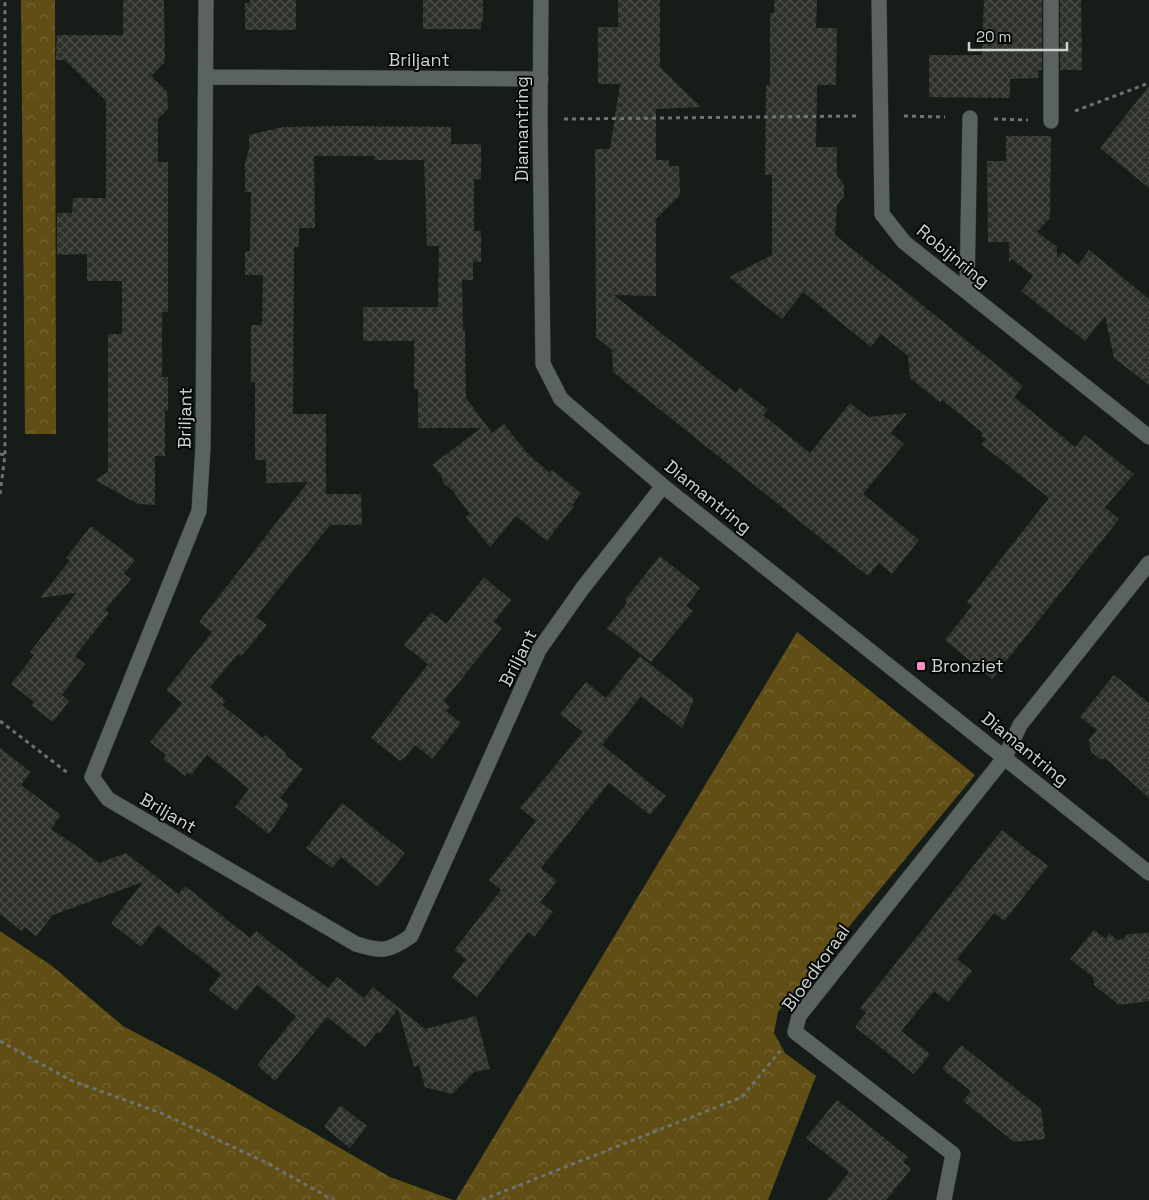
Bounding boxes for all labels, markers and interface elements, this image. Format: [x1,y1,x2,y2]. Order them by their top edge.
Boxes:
scale bar [969,20,1066,52]
text: 20 m [976,27,1011,46]
street label: Briljant [388,48,450,71]
street label: Diamantring [510,76,533,182]
street label: Robijnring [912,219,995,292]
street label: Briljant [172,387,197,449]
street label: Diamantring [660,455,756,539]
street label: Briljant [493,625,542,690]
place label: Bronziet [931,654,1004,677]
marker: Bronziet [915,660,927,672]
street label: Diamantring [977,707,1073,791]
street label: Briljant [136,787,201,838]
street label: Bloedkoraal [776,920,855,1016]

